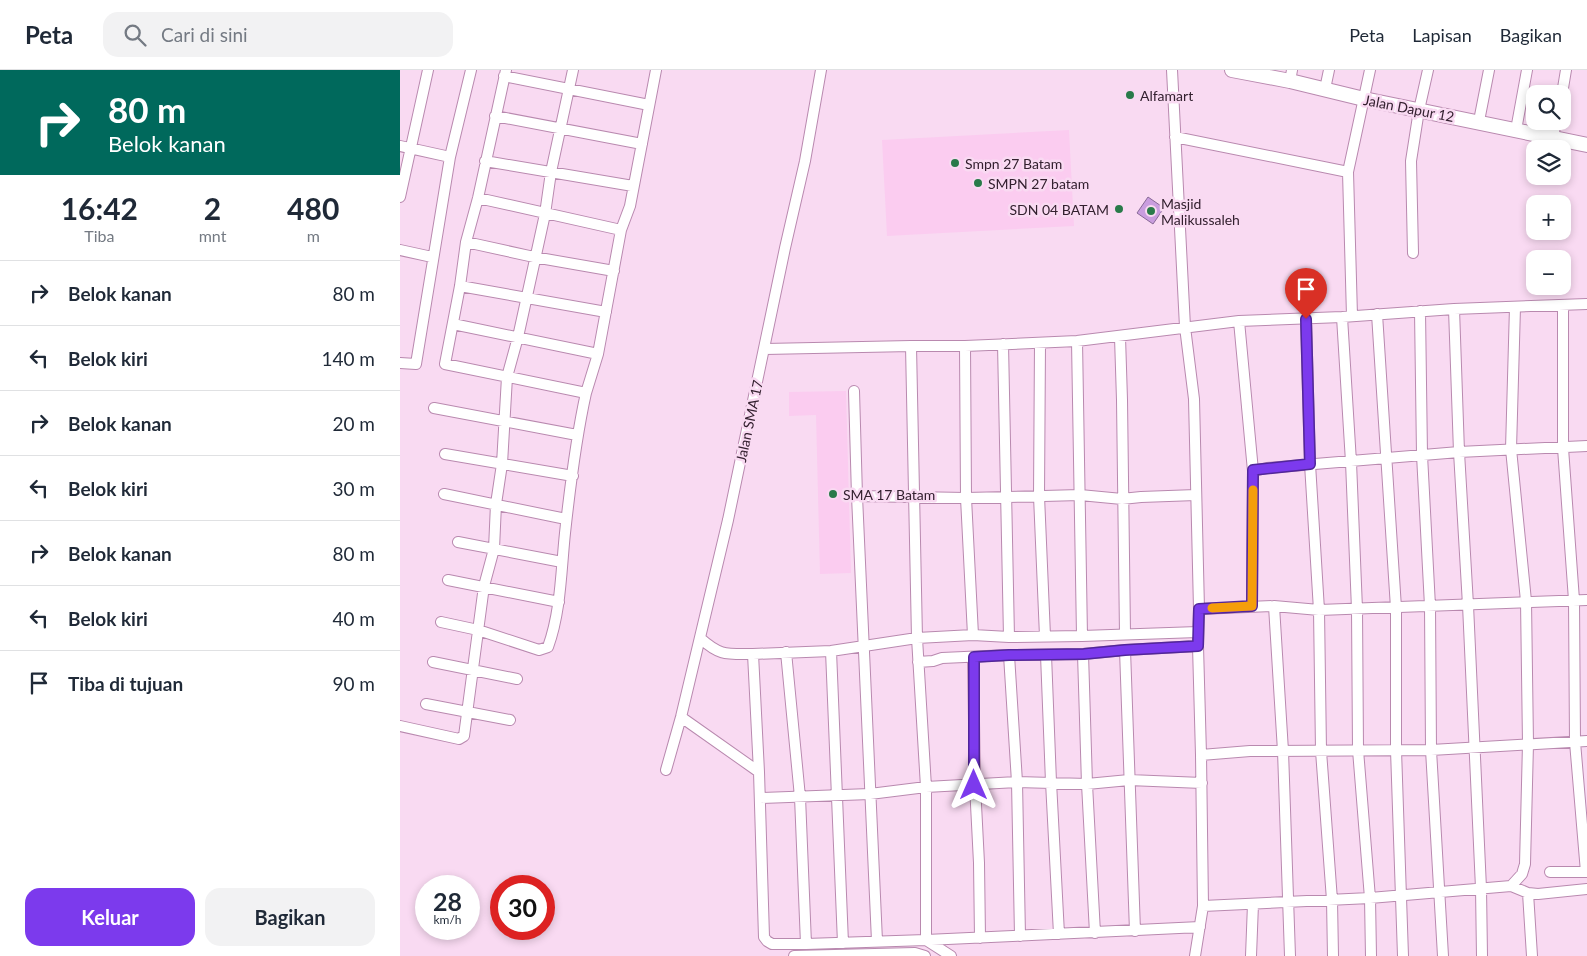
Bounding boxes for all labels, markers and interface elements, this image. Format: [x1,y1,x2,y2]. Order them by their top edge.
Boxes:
search box [103,12,453,57]
text: Peta [25,20,73,49]
icon: search [121,21,149,49]
text: Cari di sini [161,23,248,46]
text: Peta [1349,24,1384,46]
text: Lapisan [1412,24,1472,46]
text: Bagikan [1500,24,1562,46]
map controls [1526,85,1571,295]
button: search [1526,85,1571,130]
place label: Alfamart [1140,87,1193,104]
text: 80 m [108,88,186,130]
marker: Alfamart [1124,89,1136,101]
icon: right [25,90,90,155]
street label: Jalan Dapur 12 [1362,91,1456,125]
text: Belok kanan [108,130,226,157]
button: layers [1526,140,1571,185]
place label: Smpn 27 Batam [965,155,1062,172]
marker: Smpn 27 Batam [949,157,961,169]
place label: SMPN 27 batam [988,175,1089,192]
marker: SMPN 27 batam [972,177,984,189]
text: 16:42 [61,190,138,226]
text: 2 [204,190,221,226]
text: 480 [287,190,339,226]
place label: Masjid Malikussaleh [1161,195,1240,228]
button: + [1526,195,1571,240]
place label: SDN 04 BATAM [1009,201,1109,218]
marker: SDN 04 BATAM [1113,203,1125,215]
marker: Masjid Malikussaleh [1145,205,1157,217]
text: Tiba [84,226,114,245]
text: mnt [199,226,226,245]
text: m [307,226,320,245]
button: − [1526,250,1571,295]
pin [1285,268,1327,319]
icon: arrive [1292,275,1320,303]
icon: right [25,279,53,307]
text: Belok kanan [68,282,172,305]
text: 80 m [332,282,375,305]
icon: left [25,344,53,372]
text: Belok kiri [68,347,148,370]
text: 140 m [321,347,375,370]
street label: Jalan SMA 17 [732,378,766,464]
icon: right [25,409,53,437]
text: Belok kanan [68,412,172,435]
text: 20 m [332,412,375,435]
icon: left [25,474,53,502]
text: Belok kiri [68,477,148,500]
text: 30 m [332,477,375,500]
place label: SMA 17 Batam [843,486,935,503]
marker: SMA 17 Batam [827,488,839,500]
icon: right [25,539,53,567]
text: Belok kanan [68,542,172,565]
text: 80 m [332,542,375,565]
icon: left [25,604,53,632]
text: Belok kiri [68,607,148,630]
text: 40 m [332,607,375,630]
icon: arrive [25,669,53,697]
text: Tiba di tujuan [68,672,183,695]
text: 90 m [332,672,375,695]
position arrow [947,758,999,810]
speed limit sign: 30 [490,875,555,940]
text: 28 [433,886,462,916]
button: Keluar [25,888,195,946]
button: Bagikan [205,888,375,946]
text: km/h [433,912,462,927]

